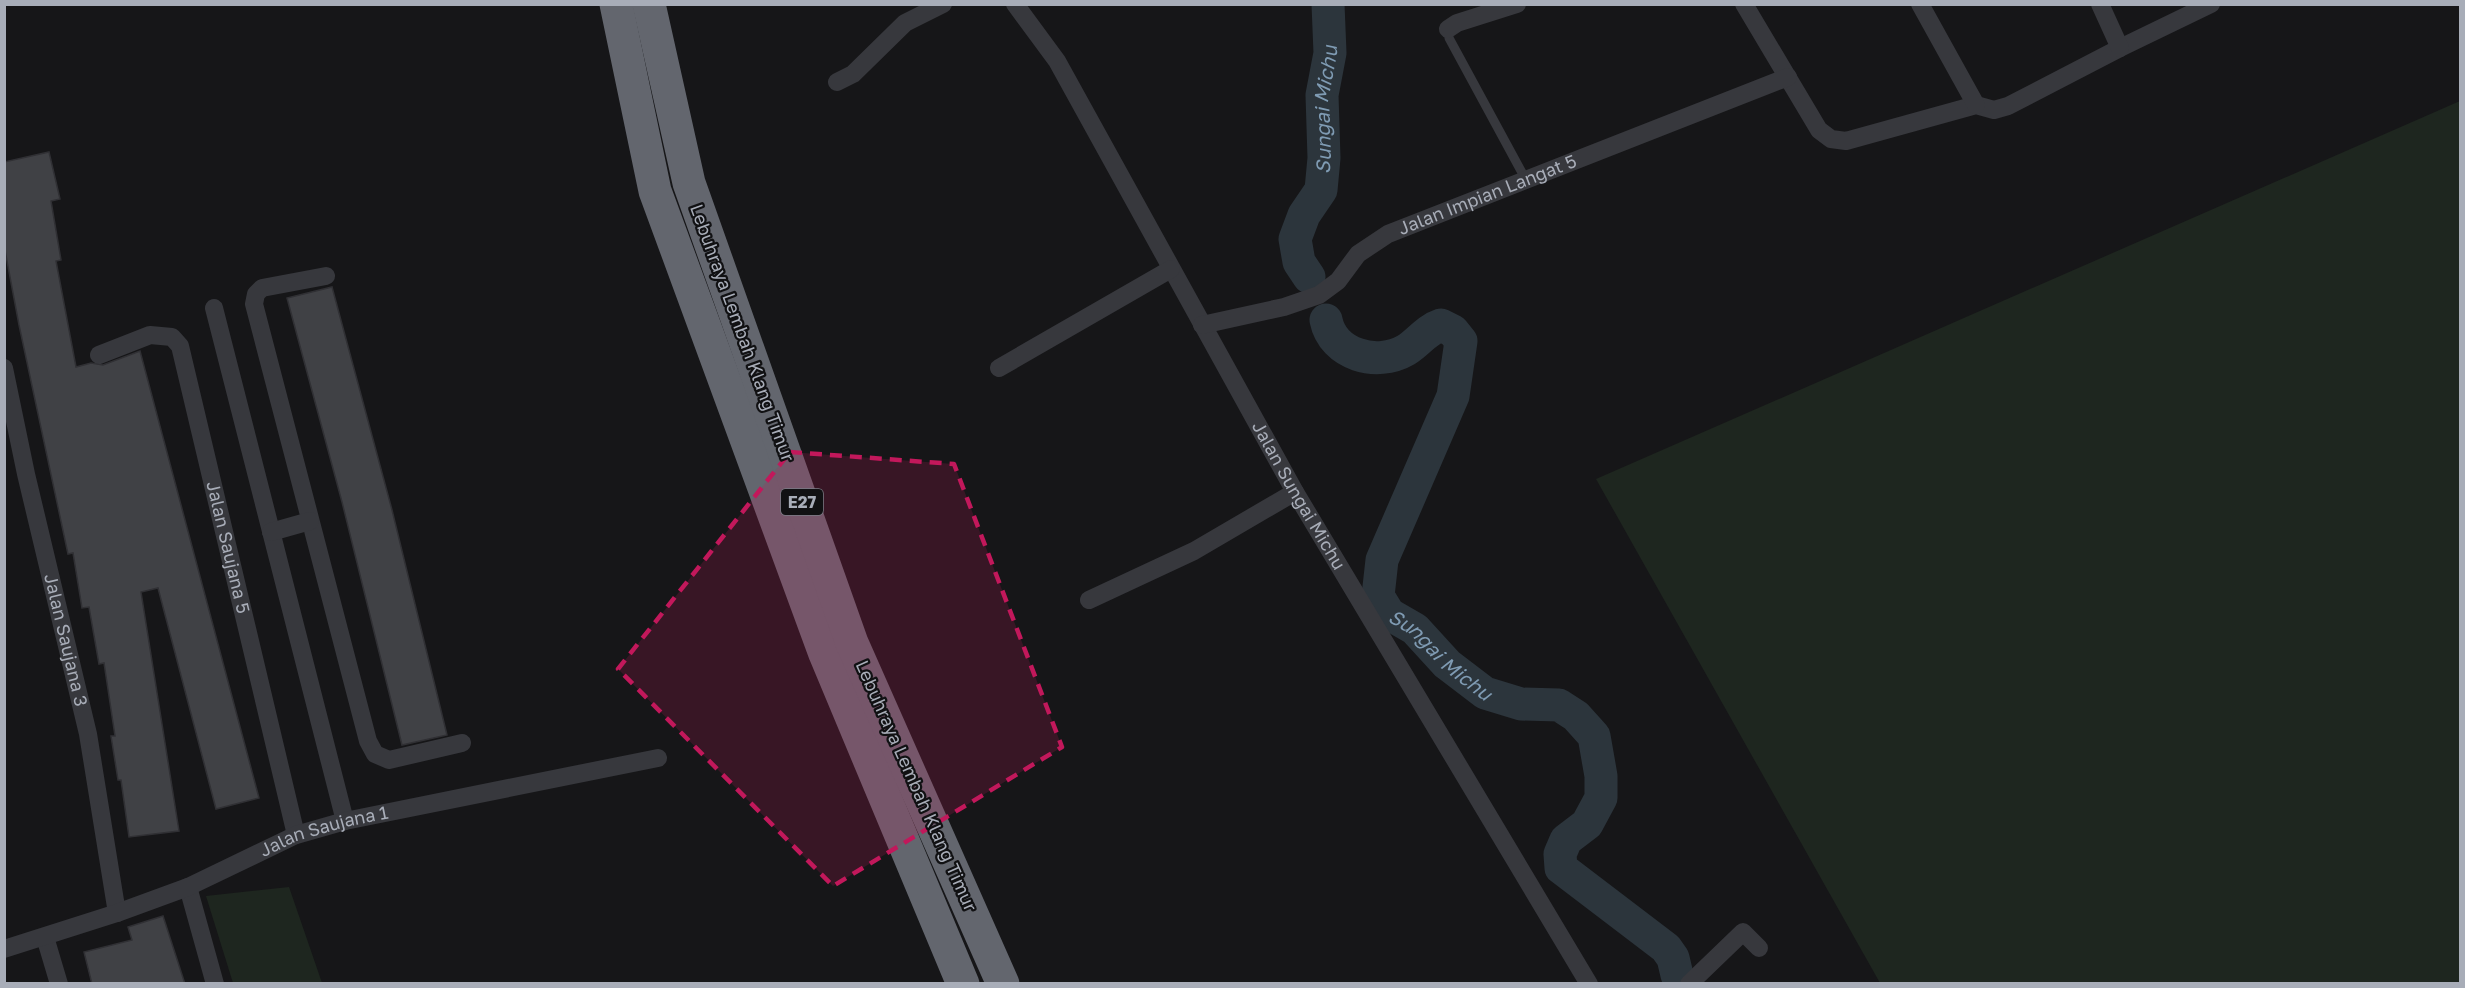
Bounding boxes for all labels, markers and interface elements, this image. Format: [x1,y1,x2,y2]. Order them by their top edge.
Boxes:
water label: Sungai Michu [1308,43,1341,175]
street label: Jalan Impian Langat 5 [1395,149,1579,239]
street label: Lebuhraya Lembah Klang Timur [686,201,800,464]
street label: Jalan Sungai Michu [1248,417,1351,573]
street label: Jalan Saujana 5 [202,479,255,616]
road number: E27 [781,489,823,515]
street label: Jalan Saujana 3 [40,571,93,708]
water label: Sungai Michu [1385,603,1499,706]
street label: Lebuhraya Lembah Klang Timur [851,657,982,914]
street label: Jalan Saujana 1 [256,801,390,861]

